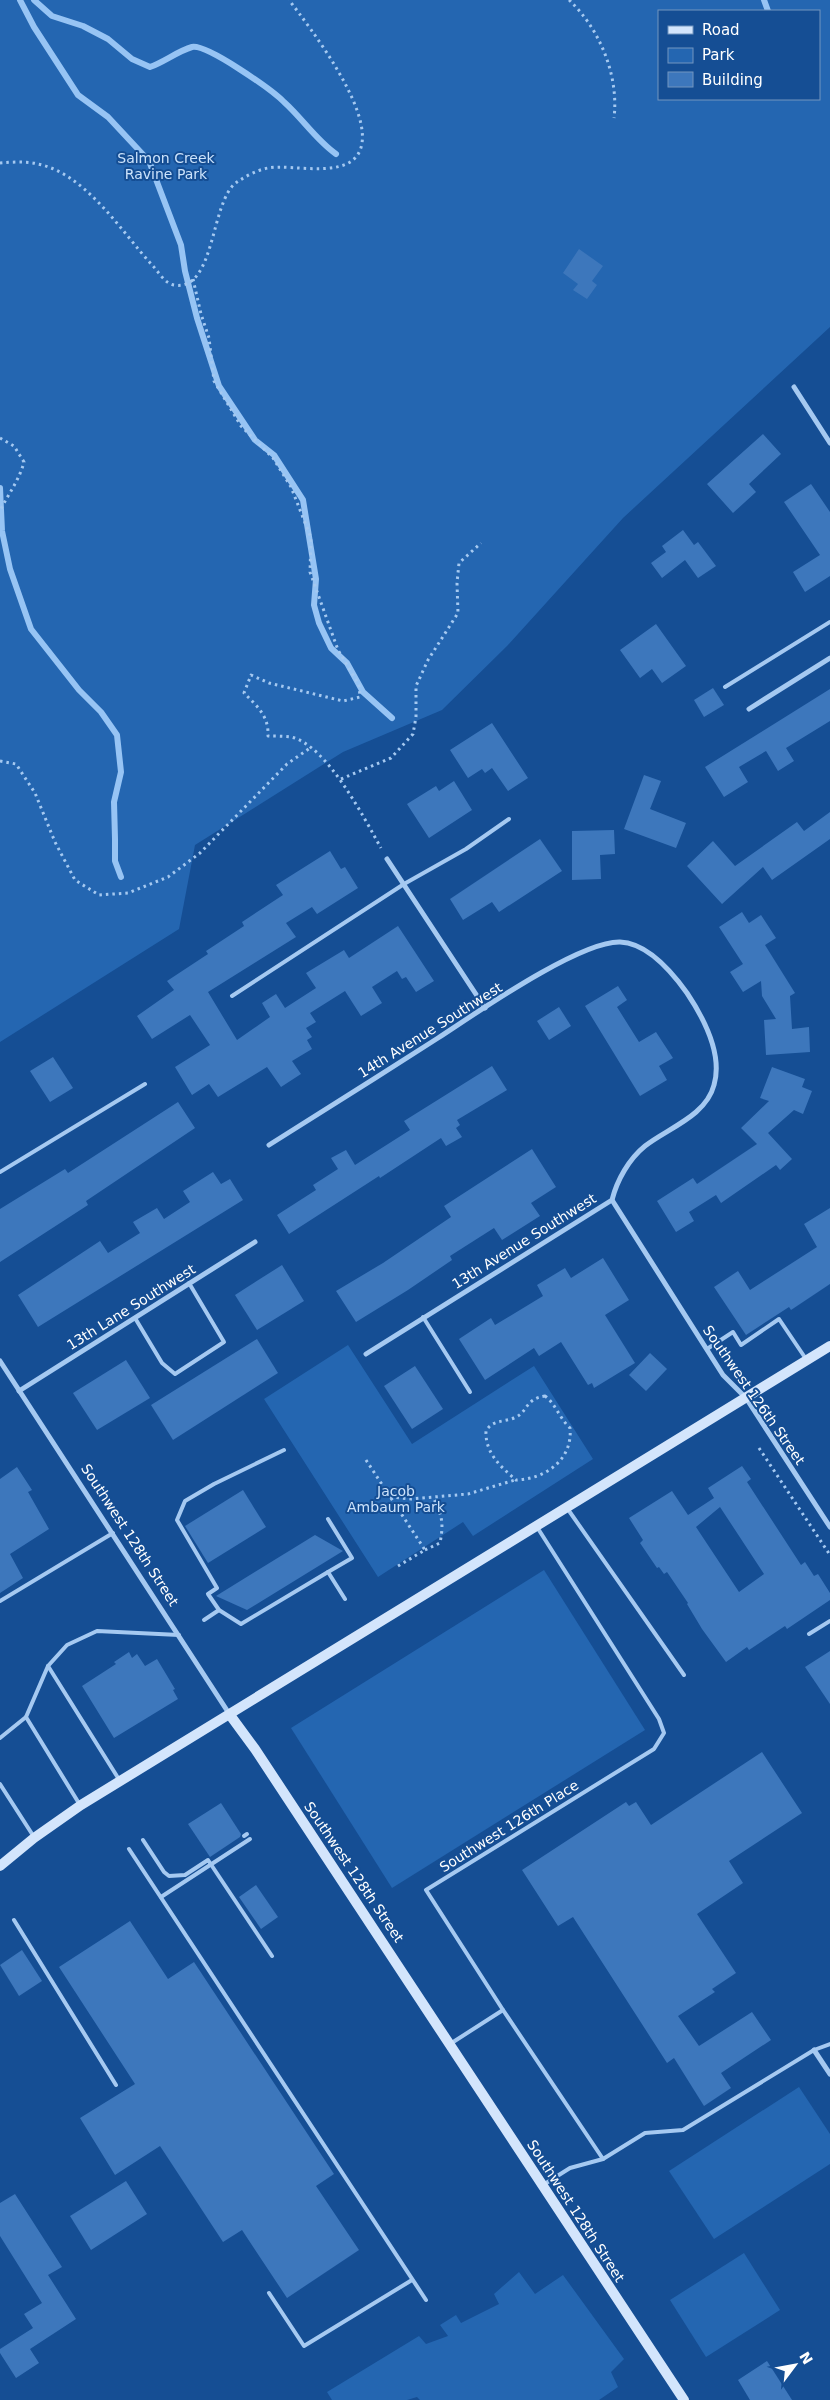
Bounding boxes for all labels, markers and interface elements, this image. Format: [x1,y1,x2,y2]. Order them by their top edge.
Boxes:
legend [658,10,820,100]
text: Road [702,21,740,39]
text: Park [702,46,735,64]
text: Building [702,71,763,89]
park label: Salmon Creek Ravine Park [117,150,216,182]
street label: 14th Avenue Southwest [355,979,505,1081]
street label: 13th Avenue Southwest [449,1190,599,1292]
street label: 13th Lane Southwest [64,1261,199,1353]
street label: Southwest 126th Street [700,1322,808,1468]
street label: Southwest 128th Street [78,1461,182,1609]
park label: Jacob Ambaum Park [347,1483,446,1515]
street label: Southwest 126th Place [437,1777,581,1875]
street label: Southwest 128th Street [301,1799,407,1946]
street label: Southwest 128th Street [524,2137,628,2285]
north arrow [770,2340,820,2390]
text: N [796,2349,816,2367]

